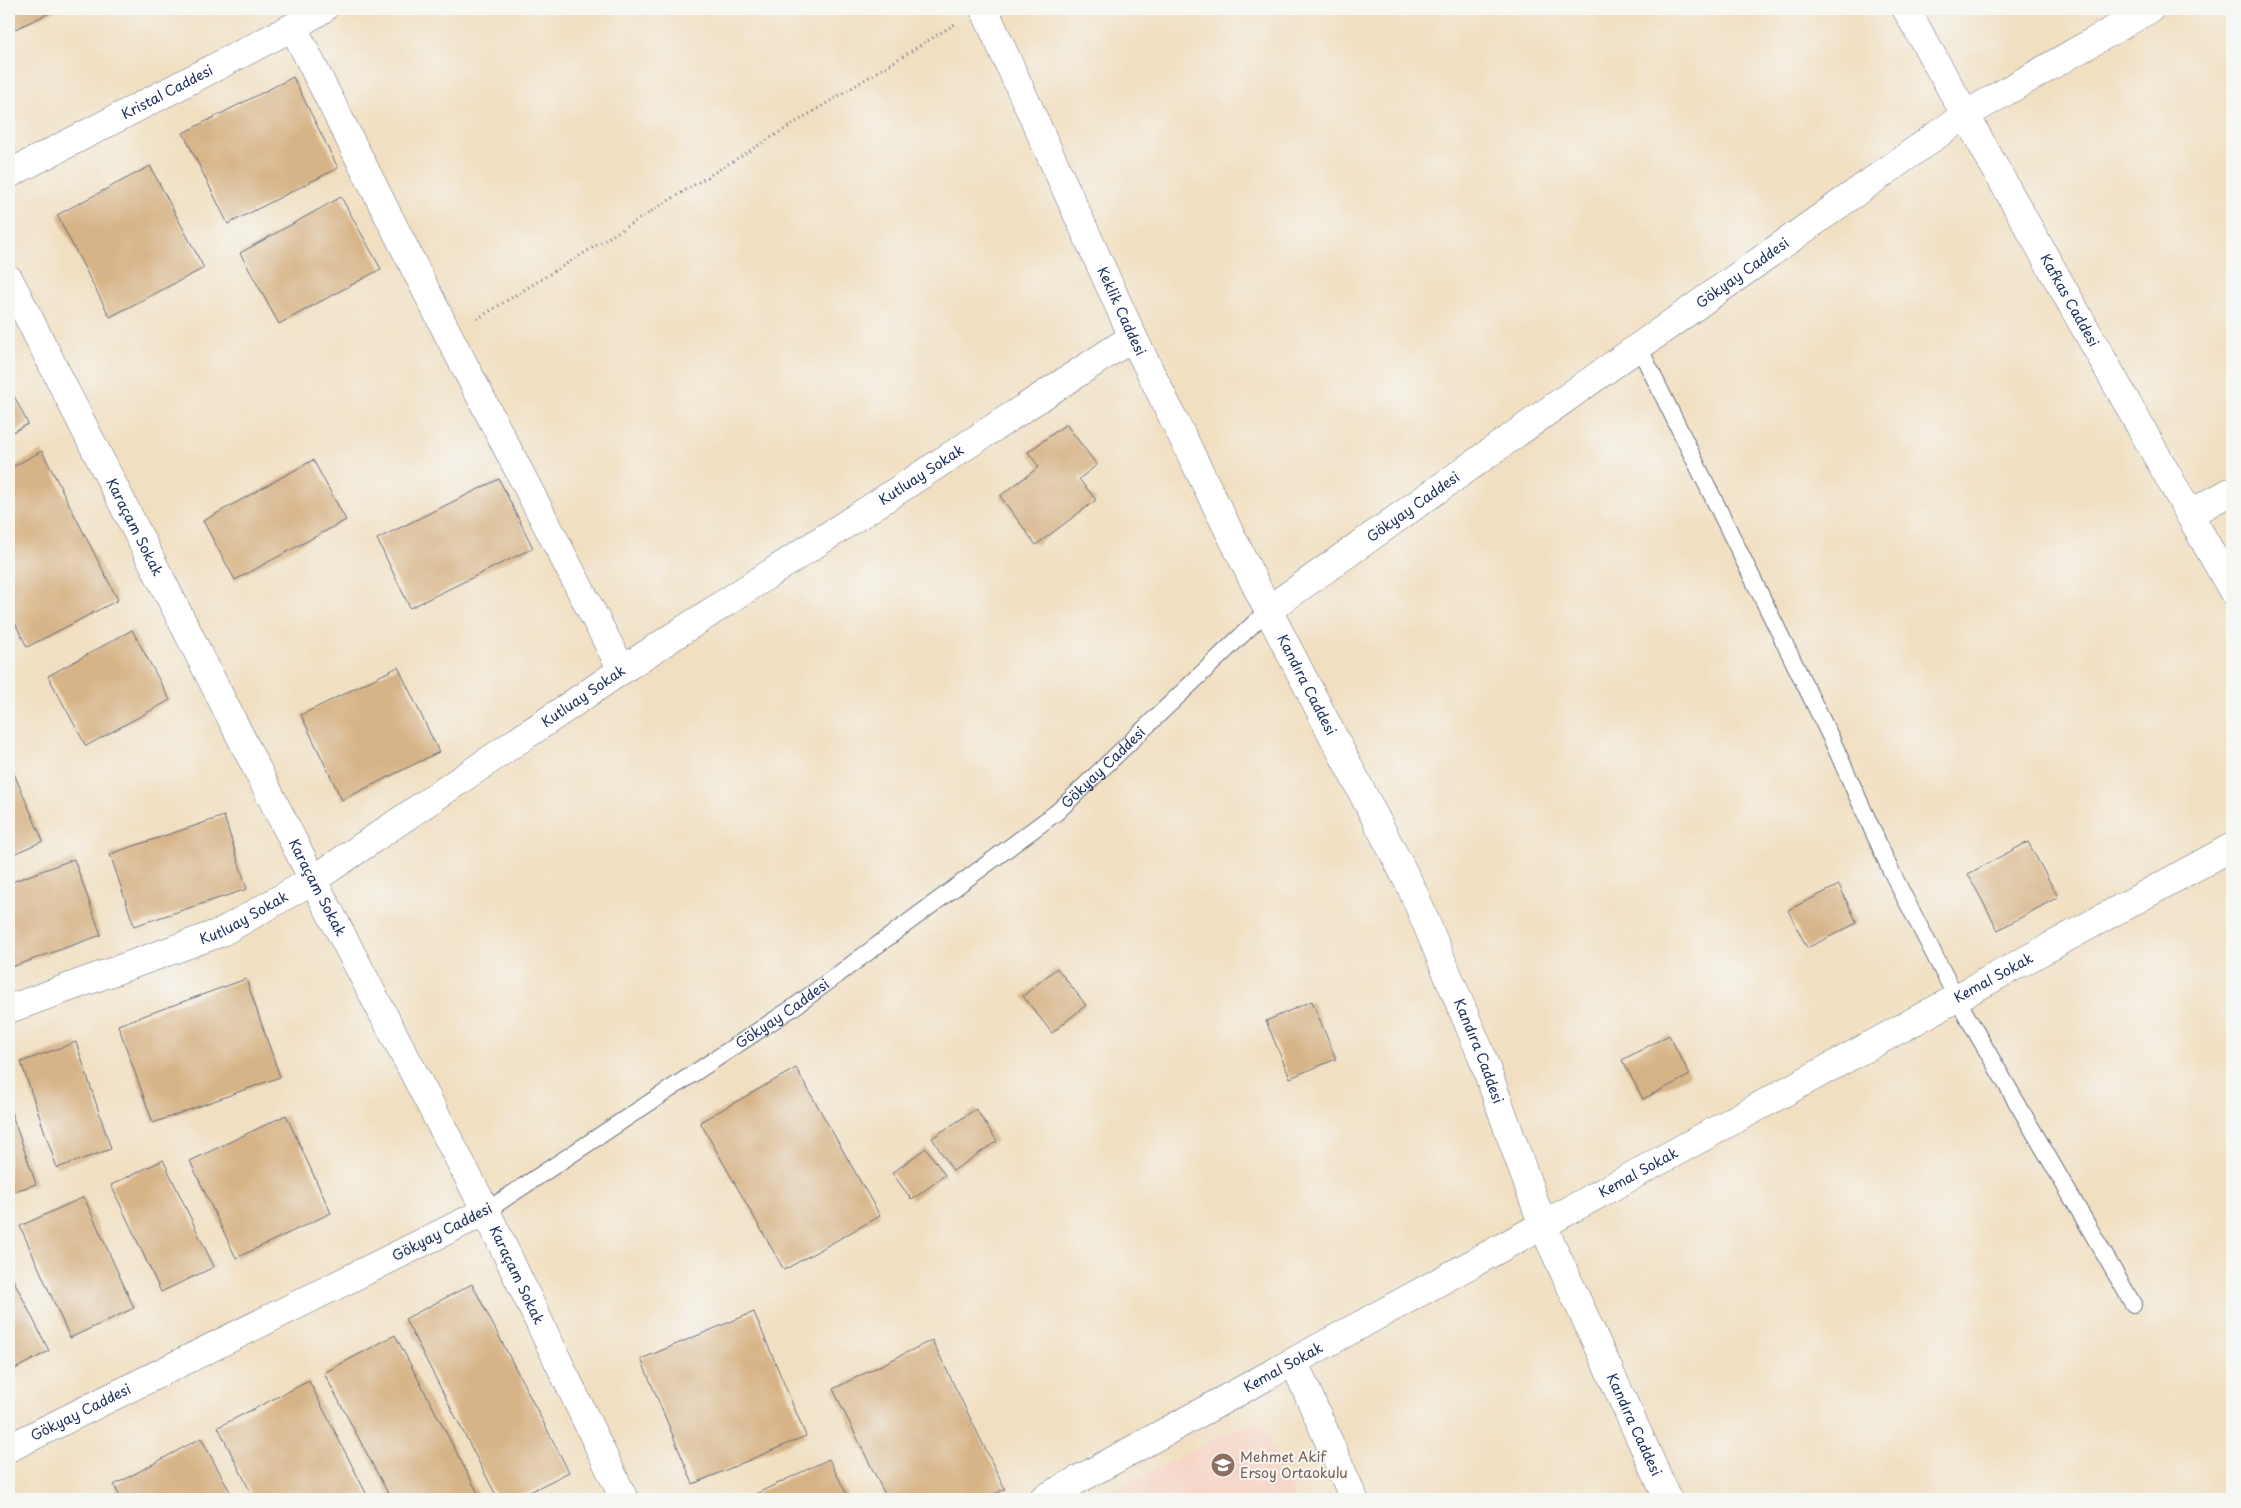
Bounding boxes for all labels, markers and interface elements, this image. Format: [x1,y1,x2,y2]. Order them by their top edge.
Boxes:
street label: Kristal Caddesi [117,59,216,124]
street label: Gökyay Caddesi [1691,232,1793,313]
street label: Kafkas Caddesi [2035,250,2105,351]
street label: Keklik Caddesi [1092,263,1152,359]
street label: Kutluay Sokak [874,439,968,510]
street label: Gökyay Caddesi [1362,466,1464,547]
street label: Karaçam Sokak [101,474,169,579]
street label: Kandıra Caddesi [1272,630,1342,739]
street label: Kutluay Sokak [537,660,630,732]
street label: Gökyay Caddesi [1056,722,1150,813]
street label: Karaçam Sokak [284,835,352,940]
street label: Kutluay Sokak [196,885,292,949]
street label: Kemal Sokak [1950,947,2037,1008]
street label: Gökyay Caddesi [731,973,833,1053]
street label: Kandıra Caddesi [1449,995,1509,1106]
street label: Kemal Sokak [1595,1142,1682,1202]
street label: Gökyay Caddesi [388,1197,495,1266]
street label: Karaçam Sokak [484,1222,550,1328]
street label: Kemal Sokak [1240,1337,1326,1397]
street label: Kandıra Caddesi [1602,1370,1667,1479]
street label: Gökyay Caddesi [27,1378,134,1446]
place label: Mehmet Akif Ersoy Ortaokulu [1240,1446,1348,1483]
school or university icon: Mehmet Akif Ersoy Ortaokulu [1210,1452,1236,1478]

